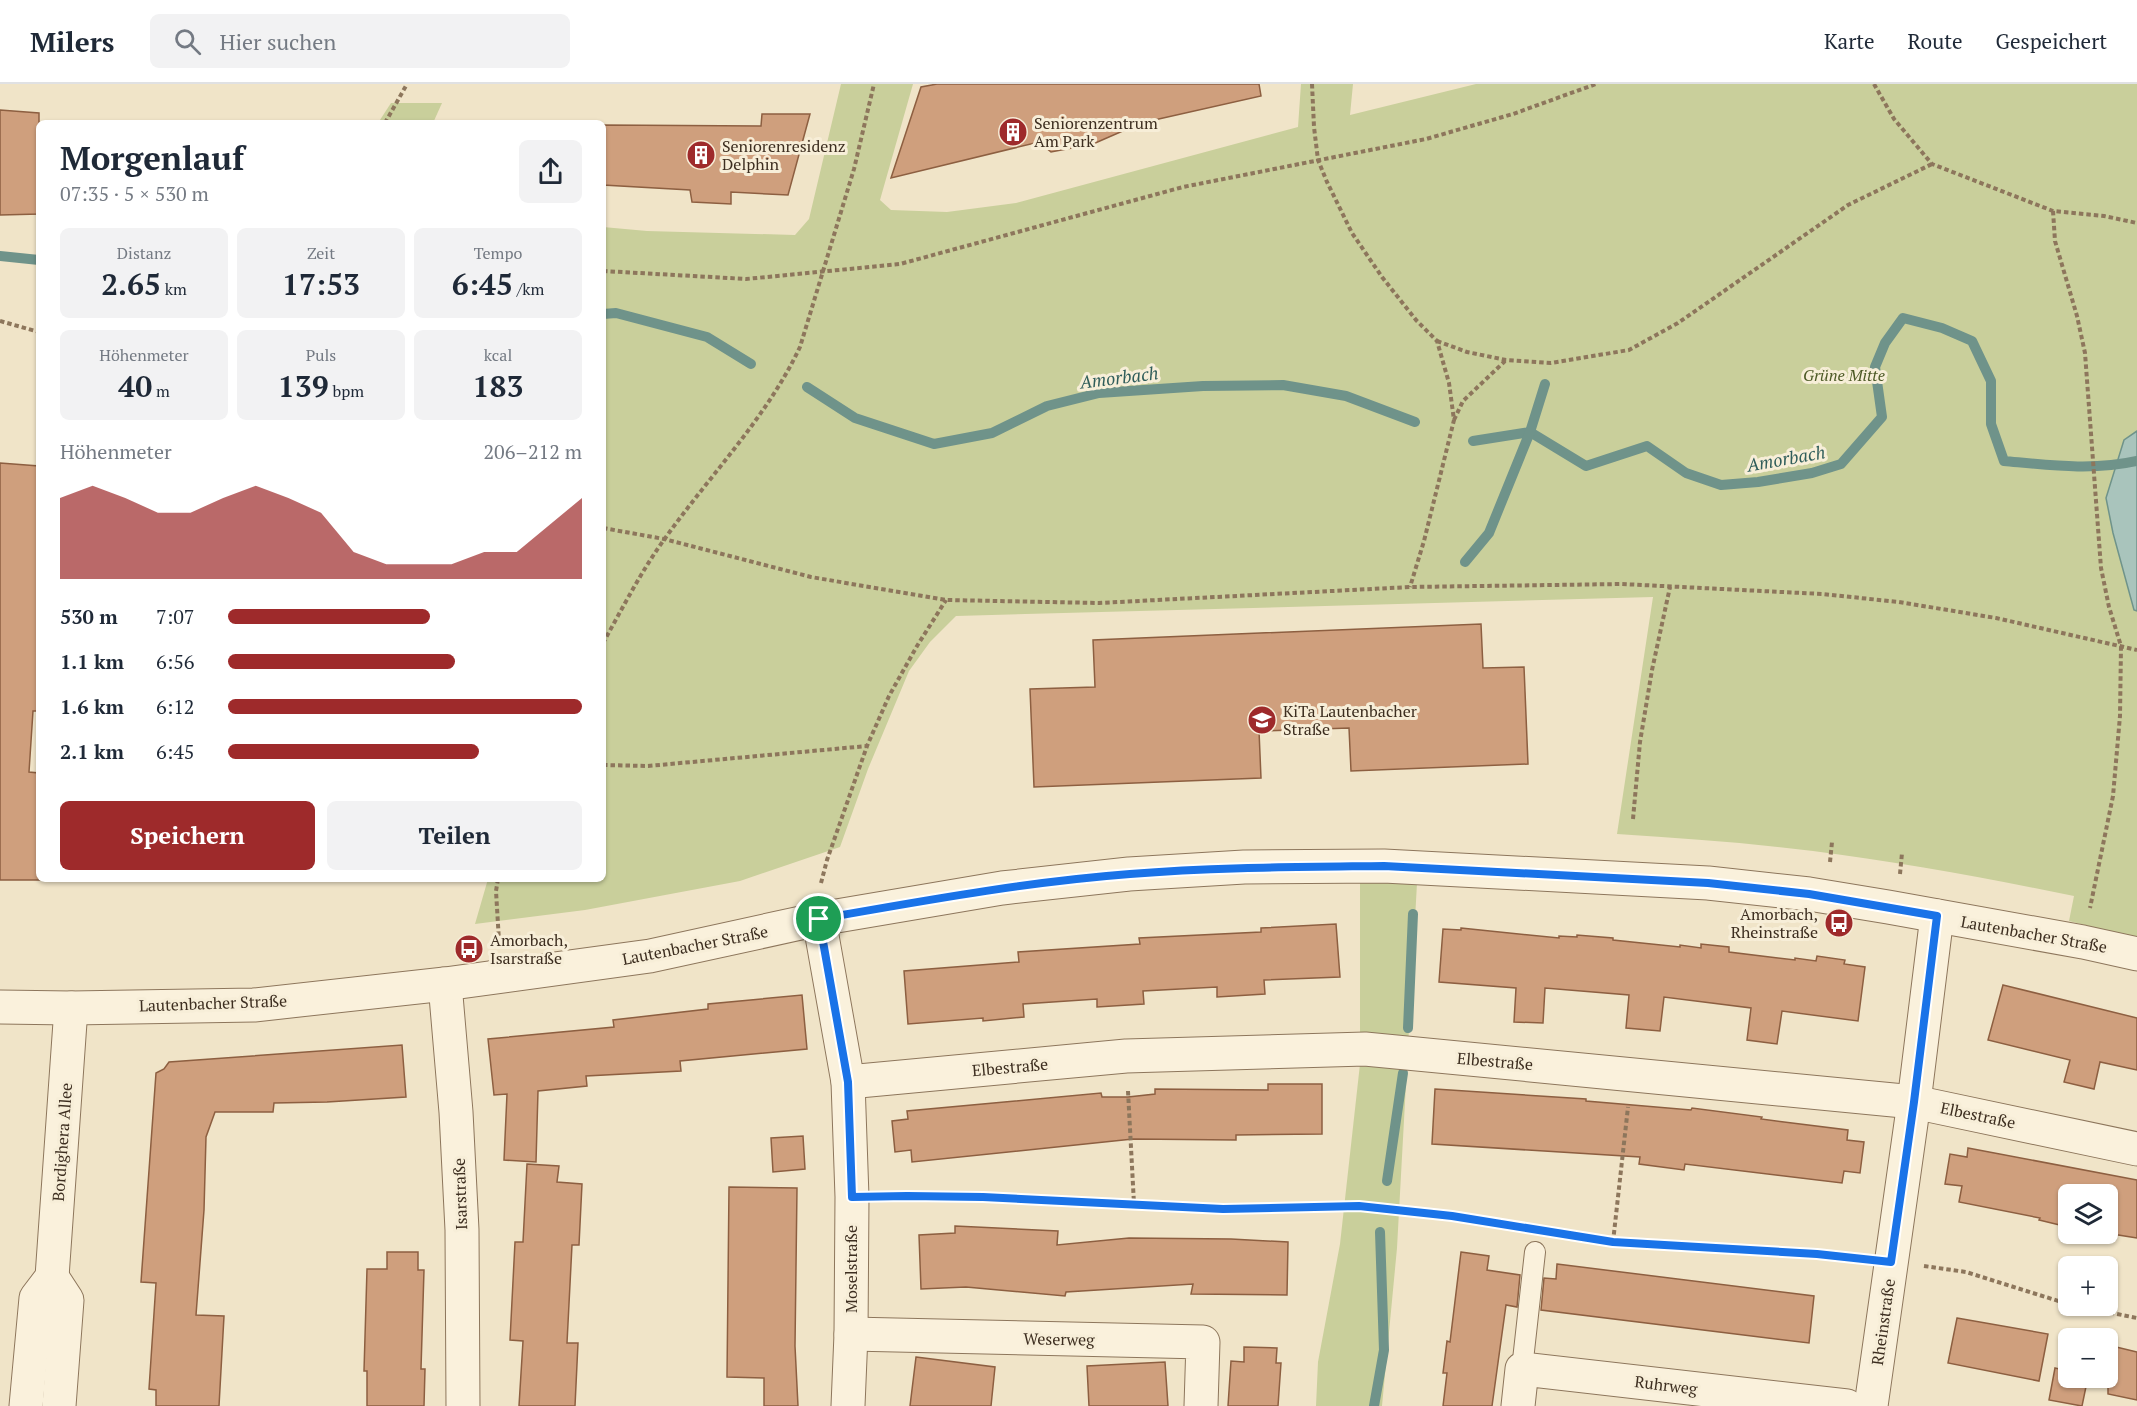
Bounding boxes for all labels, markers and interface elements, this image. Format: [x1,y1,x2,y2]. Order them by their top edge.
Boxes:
search box [150,14,570,68]
text: Milers [30,23,114,60]
icon: search [171,25,204,58]
text: Hier suchen [219,27,336,56]
text: Karte [1824,27,1875,55]
text: Route [1908,27,1963,55]
text: Gespeichert [1996,27,2107,55]
place label: Seniorenzentrum Am Park [1034,112,1158,152]
building icon: Seniorenzentrum Am Park [997,116,1029,148]
place label: Seniorenresidenz Delphin [722,135,846,175]
text: Morgenlauf [60,136,244,179]
building icon: Seniorenresidenz Delphin [685,139,717,171]
button: share [519,140,582,203]
text: 07:35 · 5 × 530 m [60,180,209,207]
text: Distanz [117,242,171,264]
text: Zeit [307,242,335,264]
text: Tempo [474,242,522,264]
text: 2.65 [101,264,161,304]
text: 17:53 [282,264,360,304]
text: 6:45 [452,264,513,304]
text: km [161,278,187,300]
text: /km [513,278,544,300]
text: Höhenmeter [99,344,189,366]
text: Puls [306,344,336,366]
text: kcal [484,344,512,366]
water label: Amorbach [1077,360,1160,394]
park label: Grüne Mitte [1803,364,1885,386]
text: 40 [118,366,152,406]
text: 139 [278,366,329,406]
text: 183 [473,366,523,406]
text: m [152,380,170,402]
text: bpm [329,380,364,402]
text: Höhenmeter [60,438,172,465]
text: 206–212 m [483,438,582,465]
water label: Amorbach [1744,439,1827,477]
text: 530 m [60,603,118,630]
text: 7:07 [156,603,195,630]
text: 1.1 km [60,648,124,675]
text: 6:56 [156,648,195,675]
text: 1.6 km [60,693,124,720]
text: 6:12 [156,693,195,720]
place label: KiTa Lautenbacher Straße [1283,700,1418,740]
school or university icon: KiTa Lautenbacher Straße [1246,704,1278,736]
text: 2.1 km [60,738,124,765]
text: 6:45 [156,738,195,765]
button: Speichern [60,801,315,870]
button: Teilen [327,801,582,870]
pin [793,893,844,944]
icon: arrive [802,902,835,935]
place label: Amorbach, Rheinstraße [1731,903,1818,943]
bus stop icon: Amorbach, Rheinstraße [1823,907,1855,939]
street label: Lautenbacher Straße [1959,910,2109,958]
street label: Lautenbacher Straße [620,920,770,970]
place label: Amorbach, Isarstraße [490,929,568,969]
bus stop icon: Amorbach, Isarstraße [453,933,485,965]
street label: Lautenbacher Straße [139,989,287,1017]
street label: Elbestraße [1456,1047,1534,1075]
street label: Elbestraße [971,1053,1049,1081]
street label: Bordighera Allee [47,1082,77,1202]
street label: Elbestraße [1938,1096,2018,1134]
street label: Isarstraße [448,1158,472,1230]
map controls [2058,1184,2118,1388]
button: layers [2058,1184,2118,1244]
street label: Moselstraße [840,1225,862,1313]
button: + [2058,1256,2118,1316]
street label: Rheinstraße [1866,1277,1900,1367]
street label: Weserweg [1023,1327,1095,1351]
button: − [2058,1328,2118,1388]
street label: Ruhrweg [1633,1370,1699,1400]

